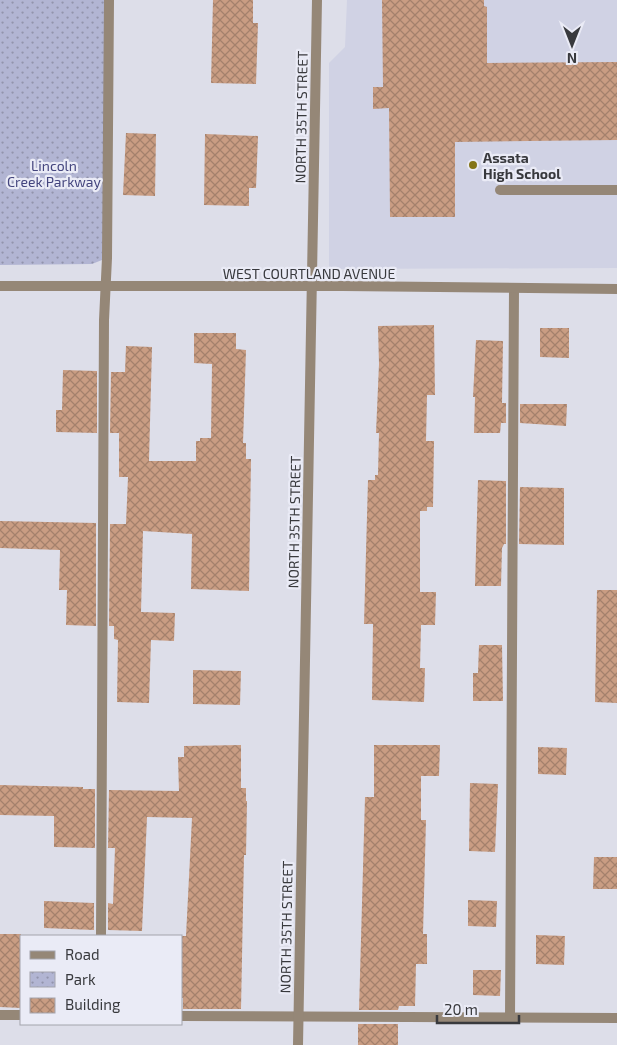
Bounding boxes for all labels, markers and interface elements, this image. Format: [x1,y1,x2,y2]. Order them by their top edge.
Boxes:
north arrow [547,20,597,70]
text: N [567,50,577,67]
street label: NORTH 35TH STREET [291,51,311,183]
place label: Assata High School [483,149,561,182]
park label: Lincoln Creek Parkway [7,157,101,190]
marker: Assata High School [467,159,479,171]
street label: WEST COURTLAND AVENUE [223,265,395,282]
street label: NORTH 35TH STREET [284,456,304,588]
street label: NORTH 35TH STREET [276,861,296,993]
legend [20,935,182,1025]
text: Road [65,945,100,963]
text: Park [65,970,96,988]
scale bar [437,992,520,1024]
text: Building [65,995,121,1013]
text: 20 m [444,1000,478,1018]

